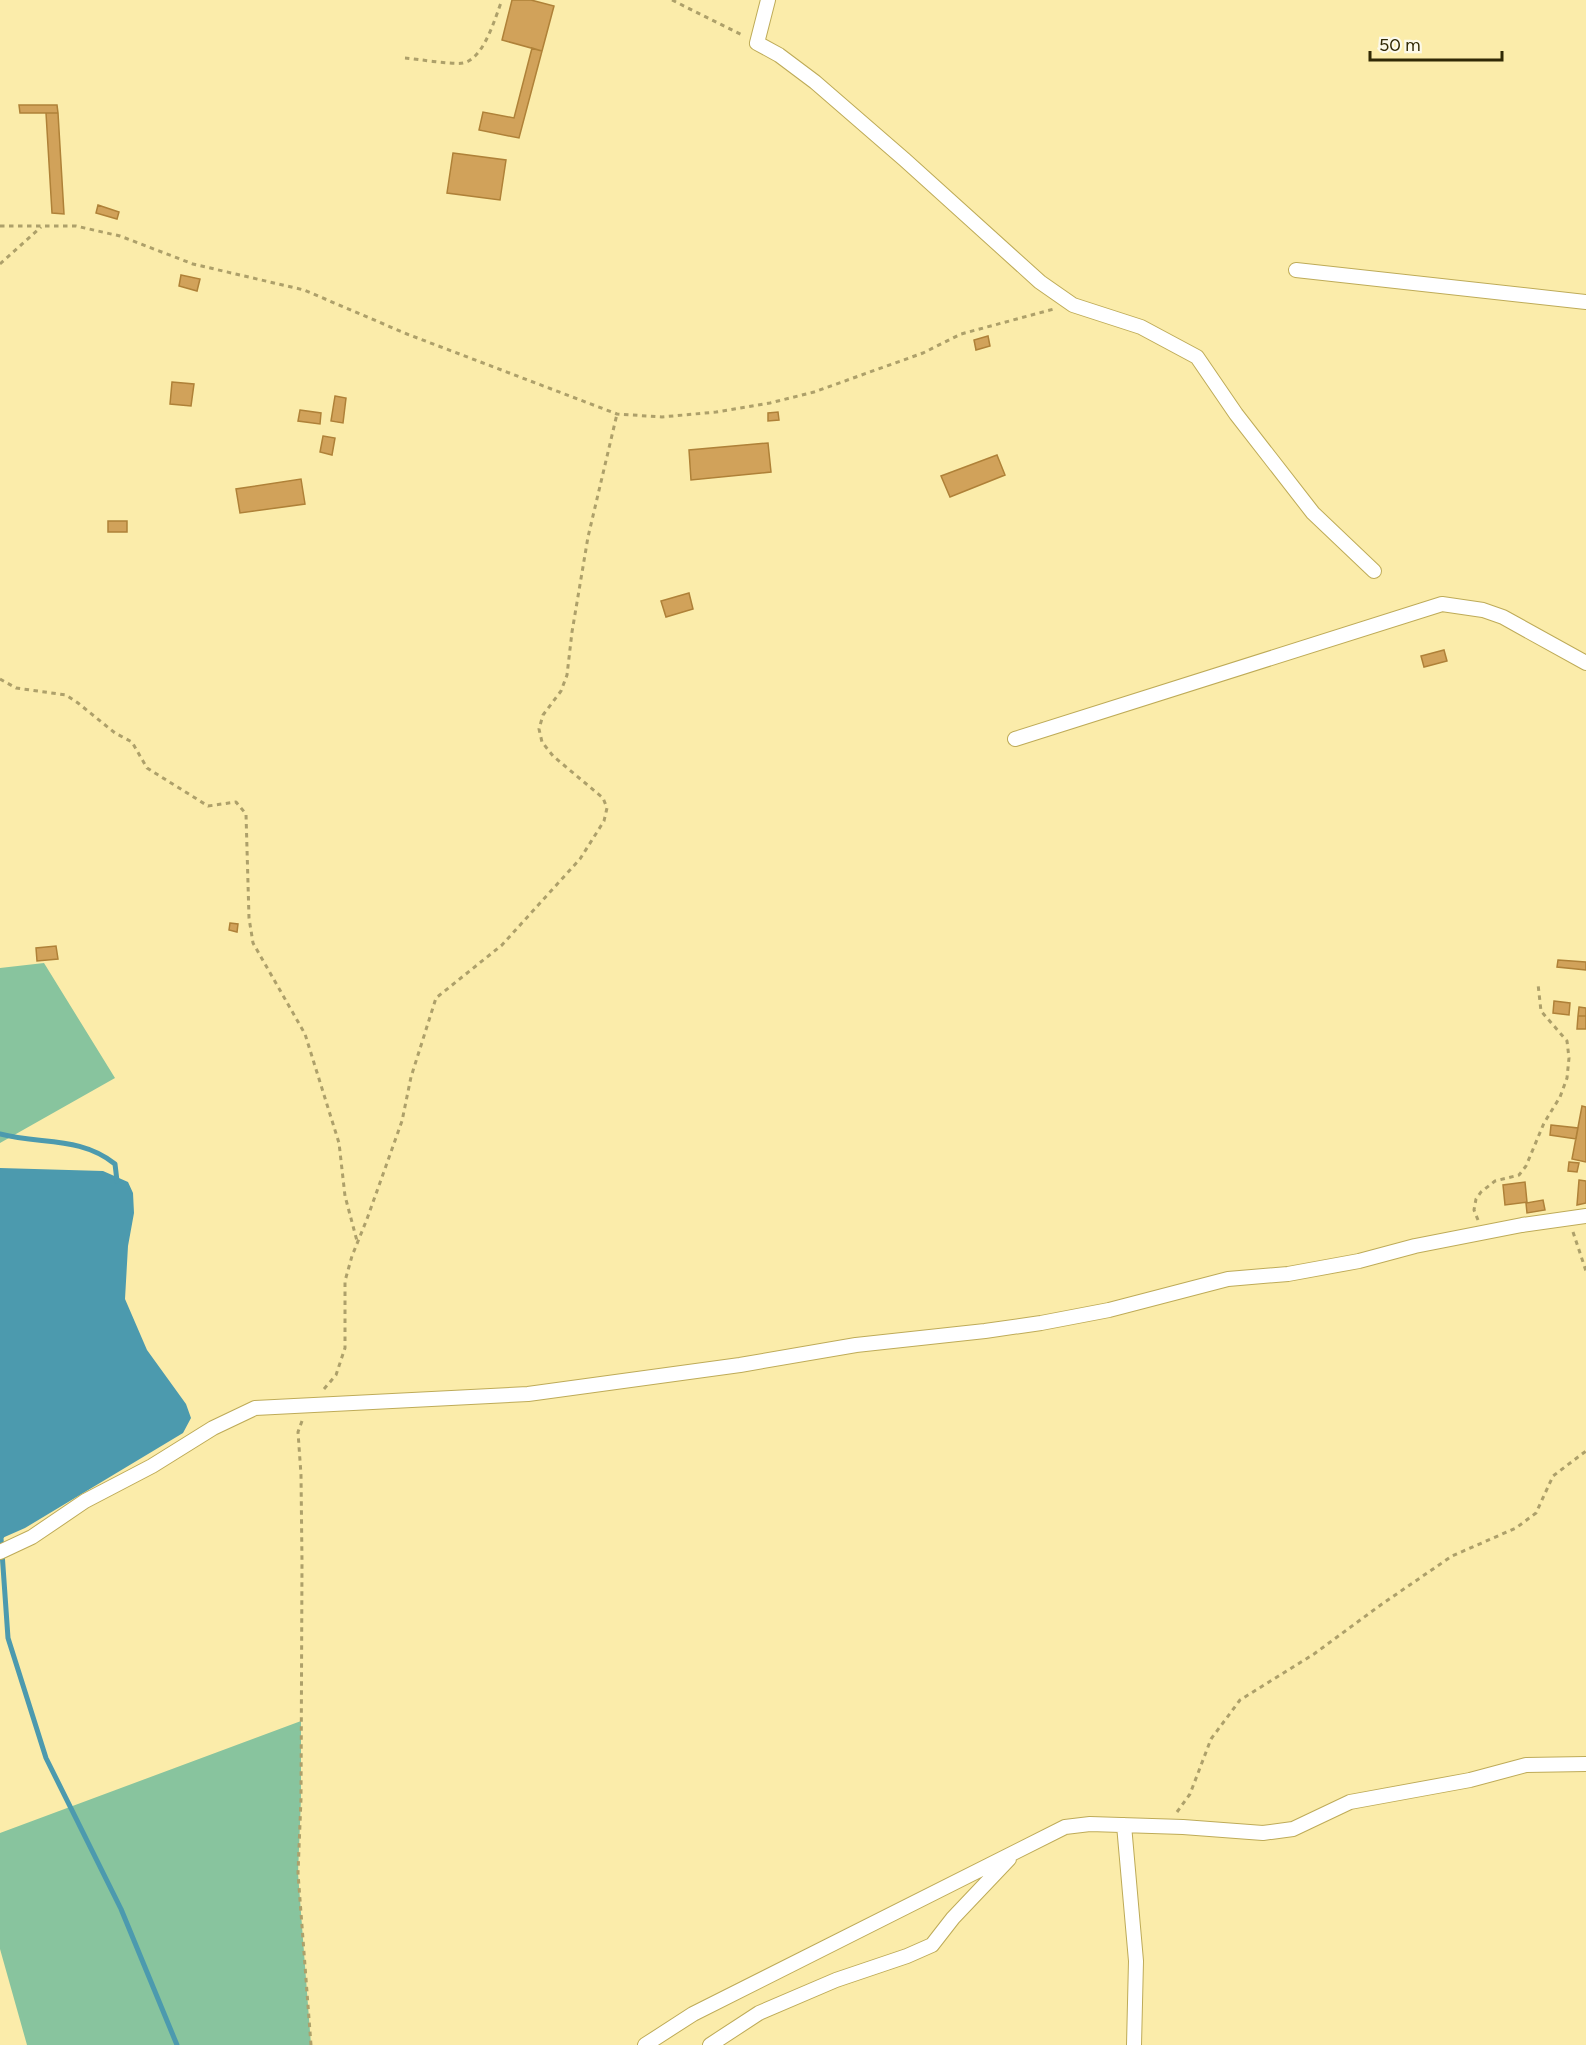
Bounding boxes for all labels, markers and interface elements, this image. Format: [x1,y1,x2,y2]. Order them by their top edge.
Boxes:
scale bar [1370,24,1502,62]
text: 50 m [1379,34,1421,56]

